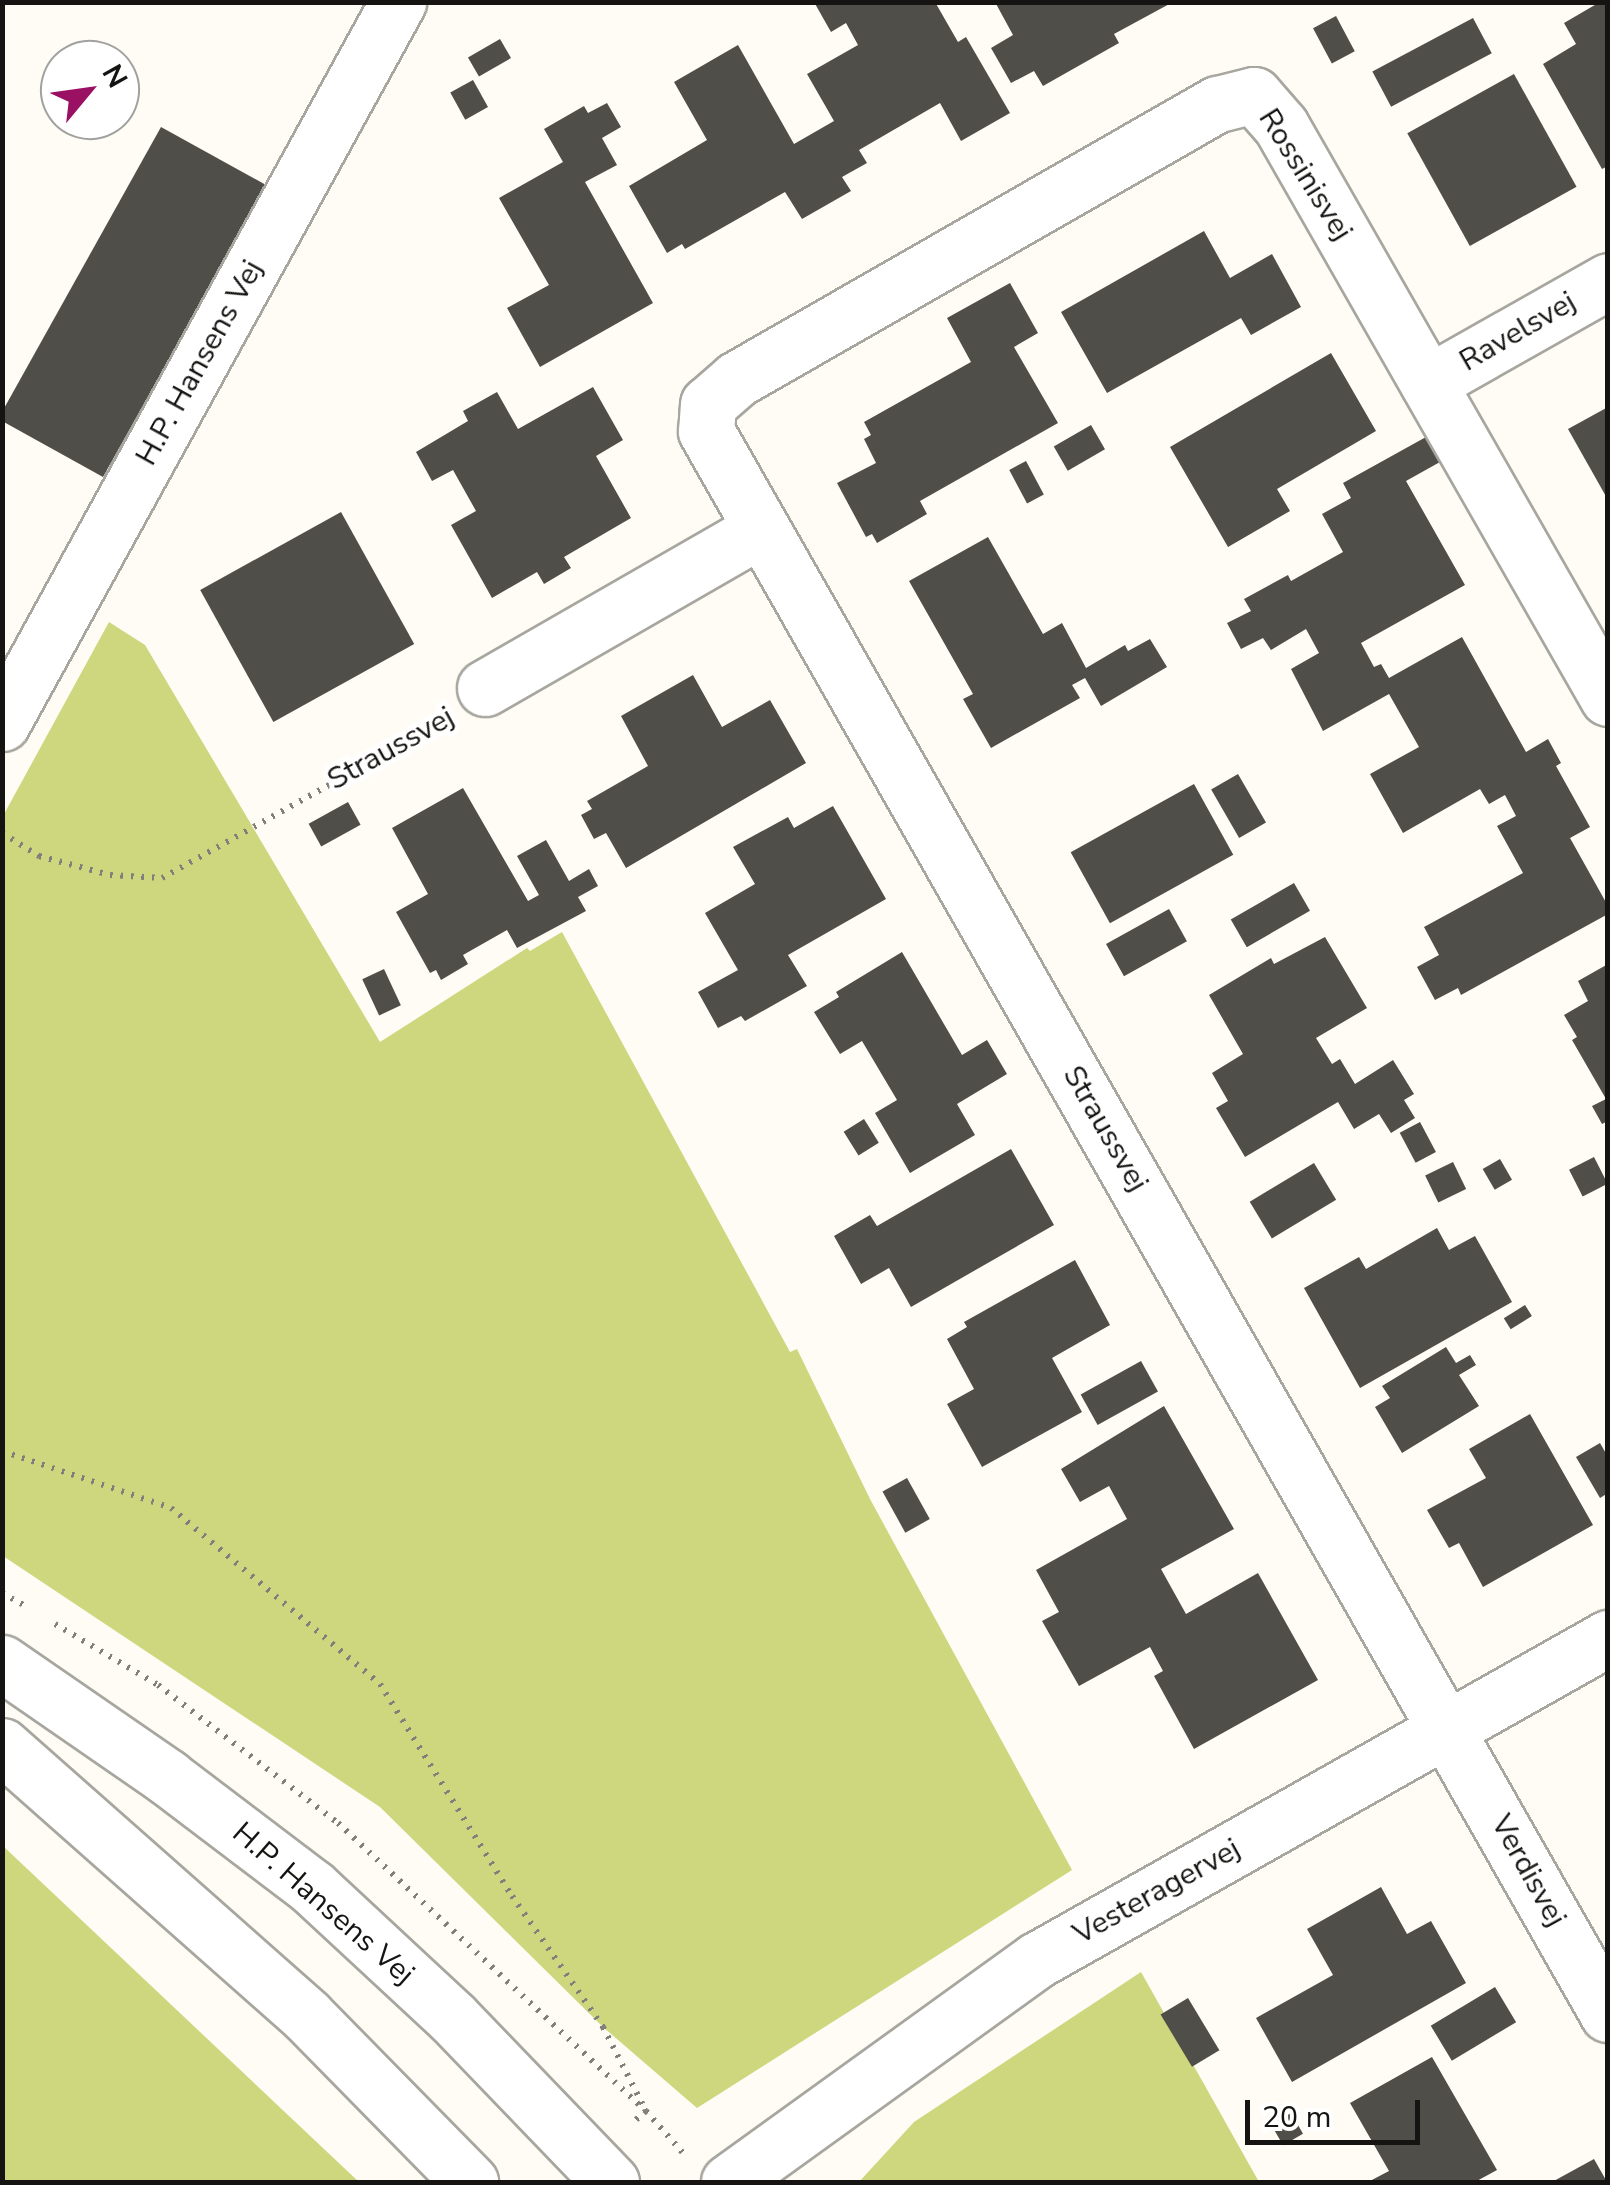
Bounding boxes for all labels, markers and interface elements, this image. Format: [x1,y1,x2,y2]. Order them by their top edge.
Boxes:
north arrow [40,40,140,140]
text: N [93,58,136,95]
street label: Rossinisvej [1250,102,1360,248]
street label: H.P. Hansens Vej [129,254,271,472]
street label: Ravelsvej [1454,284,1582,380]
street label: Straussvej [321,700,461,798]
street label: Straussvej [1055,1060,1155,1198]
street label: Verdisvej [1483,1809,1573,1933]
street label: H.P. Hansens Vej [225,1815,421,1993]
street label: Vesteragervej [1067,1831,1247,1953]
scale bar [1250,2080,1425,2142]
text: 20 m [1262,2097,1331,2138]

